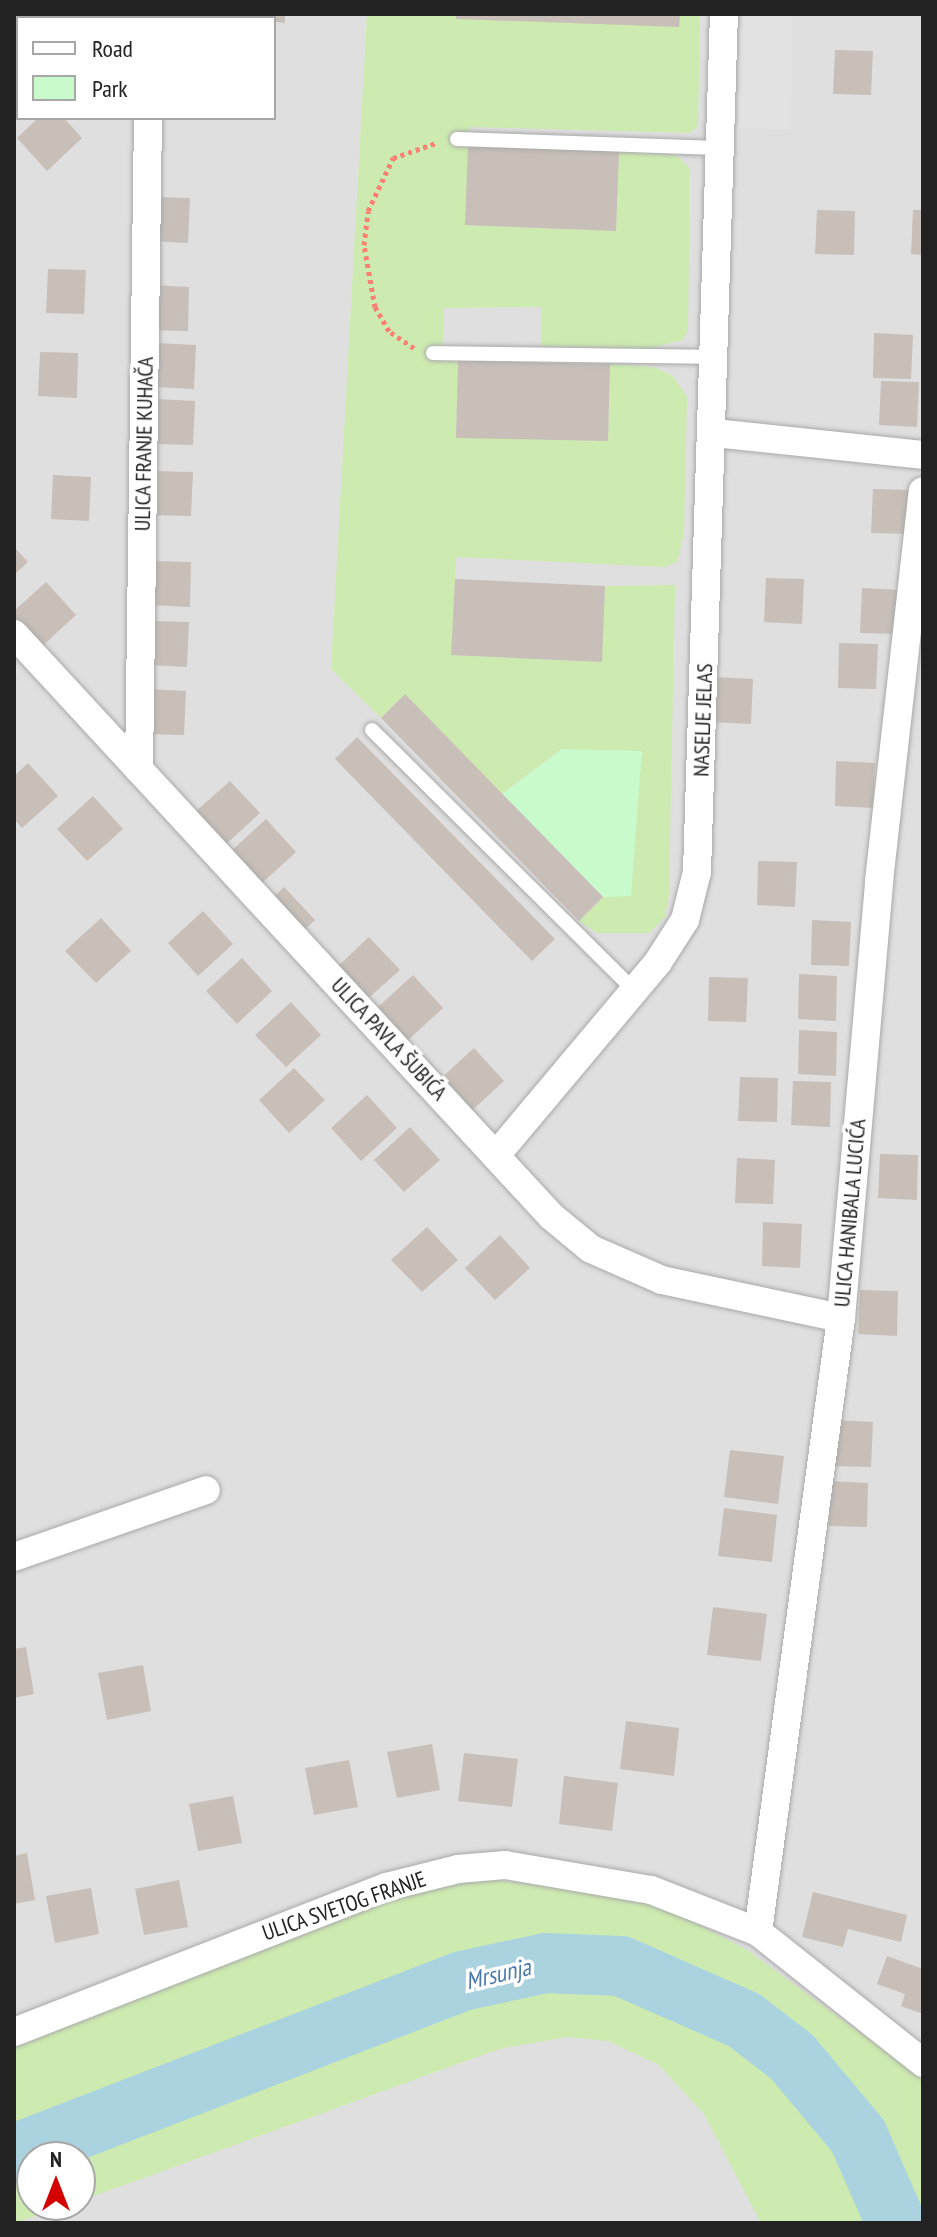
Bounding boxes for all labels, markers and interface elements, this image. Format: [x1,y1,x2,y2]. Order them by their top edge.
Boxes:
legend [16,16,276,120]
text: Road [92,33,133,64]
text: Park [92,73,128,104]
street label: ULICA FRANJE KUHAČA [129,356,159,532]
street label: NASELJE JELAS [688,663,718,777]
street label: ULICA PAVLA ŠUBIĆA [325,972,453,1106]
street label: ULICA HANIBALA LUCIĆA [829,1117,871,1309]
street label: ULICA SVETOG FRANJE [258,1866,430,1946]
water label: Mrsunja [463,1953,533,1995]
north arrow [16,2141,96,2221]
text: N [50,2145,62,2173]

